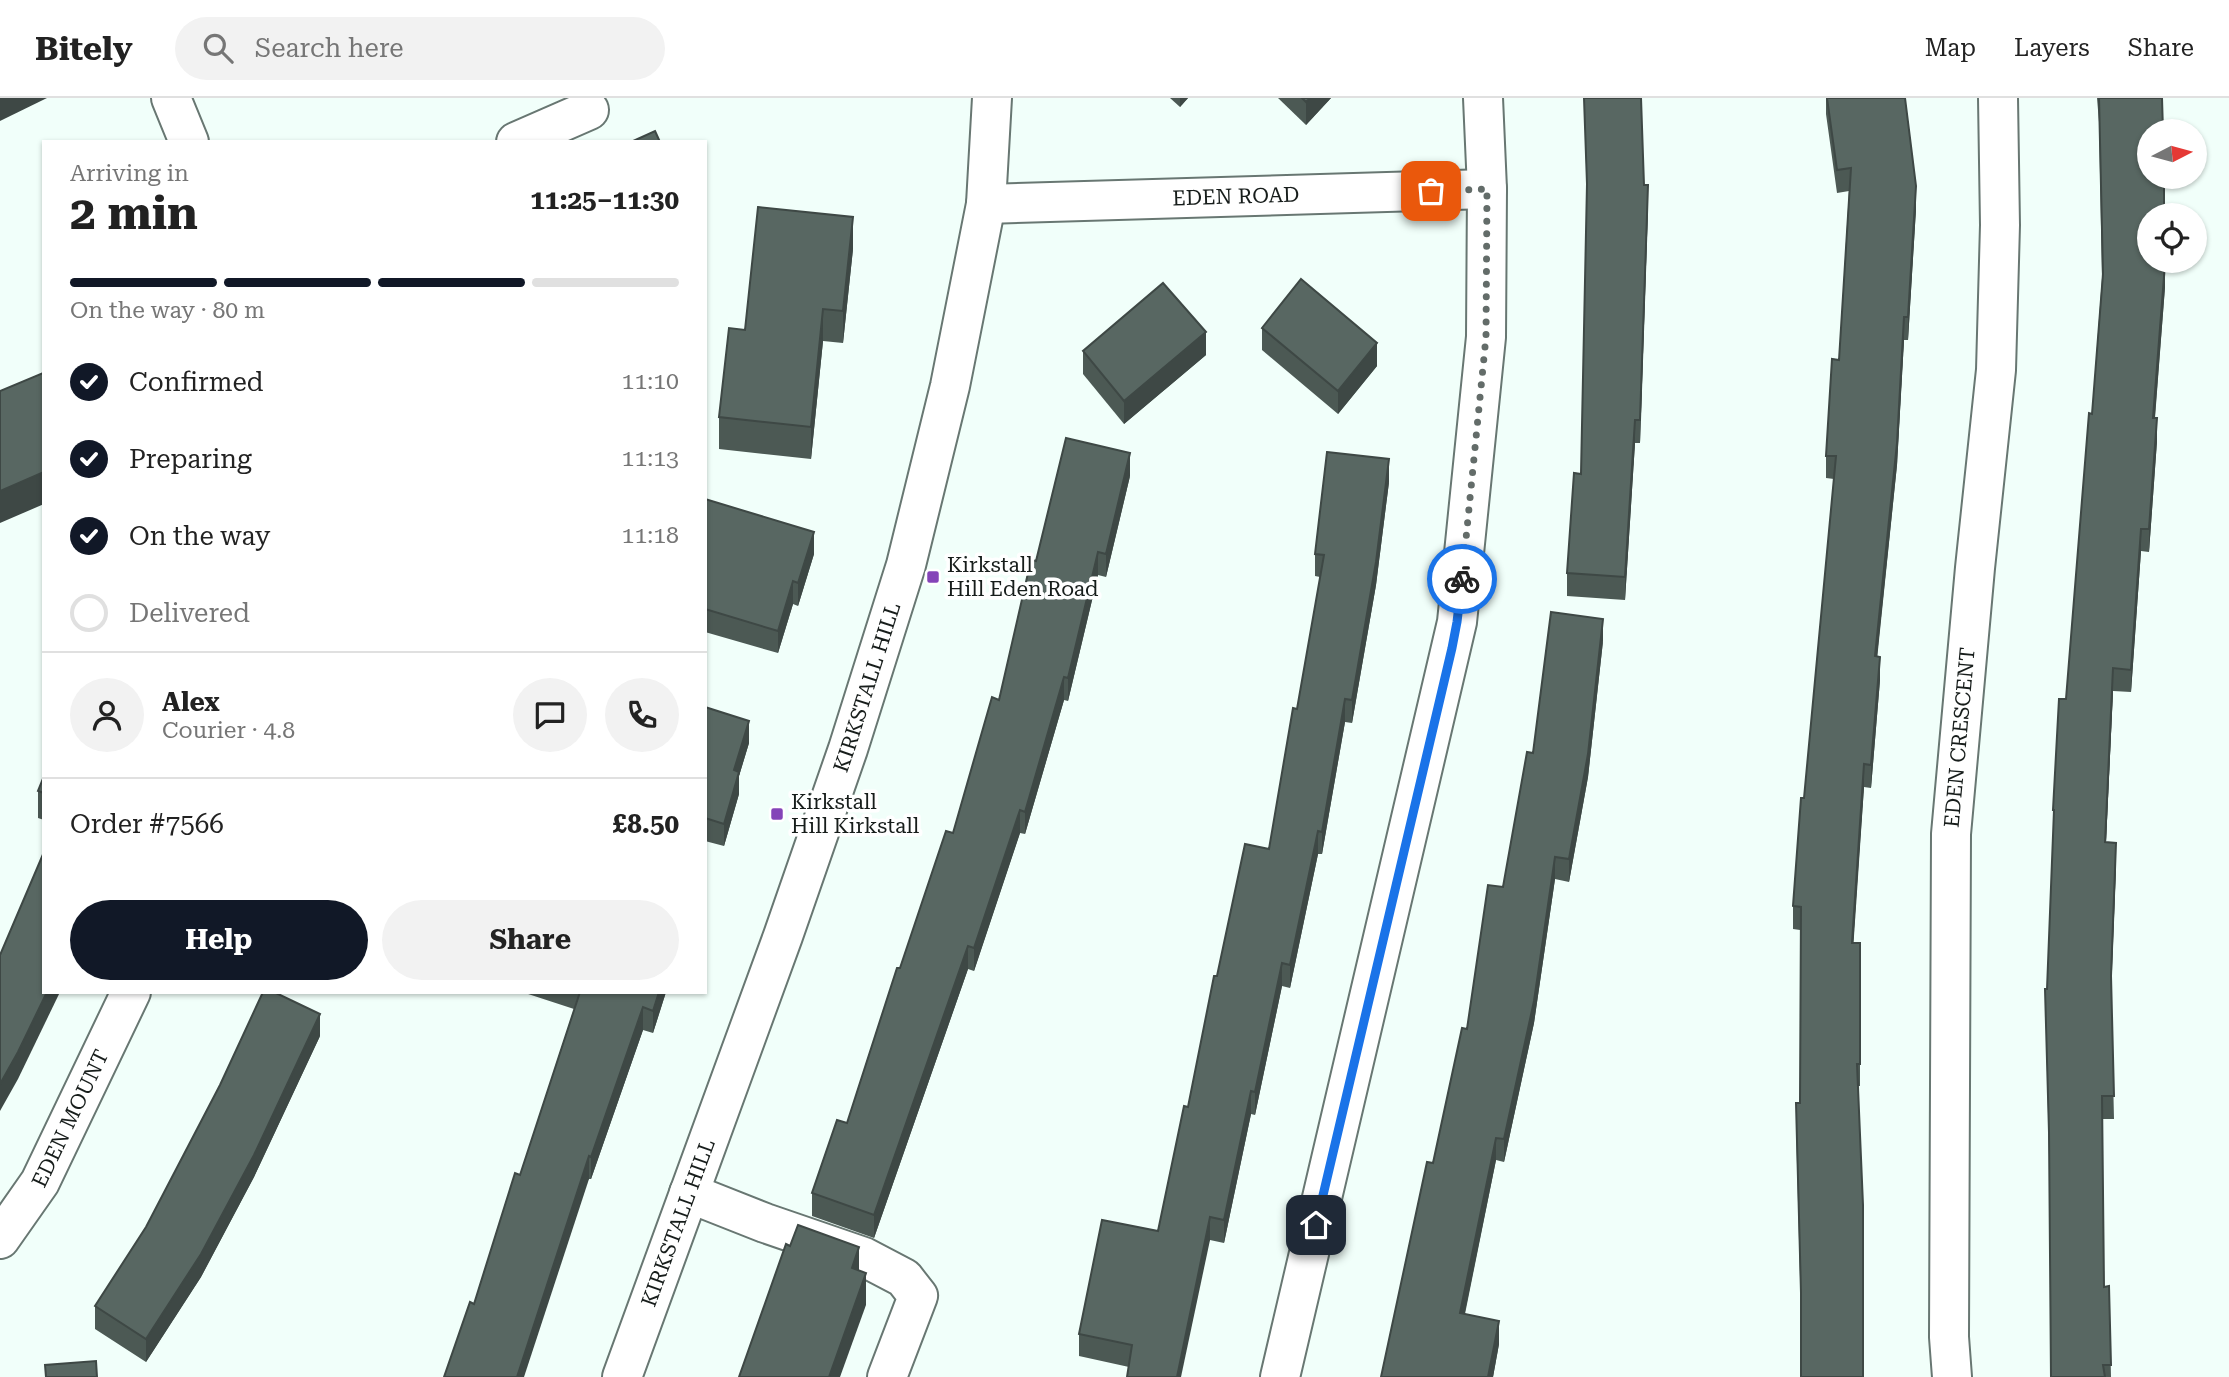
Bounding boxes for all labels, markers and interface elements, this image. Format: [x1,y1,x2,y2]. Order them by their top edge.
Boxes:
search box [175,17,665,80]
text: Bitely [35,29,133,68]
icon: search [199,29,237,67]
text: Search here [255,33,404,63]
text: Map [1925,34,1976,62]
text: Layers [2014,34,2090,62]
text: Share [2128,34,2194,62]
north arrow [2137,119,2207,189]
map controls [2137,119,2207,273]
text: Arriving in [70,160,189,187]
pin [1401,161,1461,221]
icon: bag [1412,172,1450,210]
street label: EDEN ROAD [1172,183,1300,210]
text: 11:25–11:30 [530,185,679,215]
text: 2 min [70,186,198,240]
button: locate [2137,203,2207,273]
text: On the way · 80 m [70,297,265,324]
icon: check [70,363,108,401]
text: Confirmed [129,367,264,397]
text: 11:10 [622,368,679,395]
icon: check [70,440,108,478]
text: Preparing [129,444,252,474]
text: 11:13 [622,445,679,472]
icon: check [70,517,108,555]
text: On the way [129,521,270,551]
text: 11:18 [622,522,679,549]
courier [1427,544,1497,614]
place label: Kirkstall Hill Eden Road [947,553,1099,601]
icon: bike [1443,560,1481,598]
marker: Kirkstall Hill Eden Road [925,569,941,585]
text: Delivered [129,598,250,628]
street label: KIRKSTALL HILL [829,600,905,775]
street label: EDEN CRESCENT [1940,646,1980,829]
button: person [70,678,144,752]
button: chat [513,678,587,752]
button: phone [605,678,679,752]
text: Alex [162,687,220,717]
text: Courier · 4.8 [162,717,295,744]
place label: Kirkstall Hill Kirkstall [791,790,920,838]
marker: Kirkstall Hill Kirkstall [769,806,785,822]
text: Order #7566 [70,809,224,839]
text: £8.50 [613,809,679,839]
button: Help [70,900,368,980]
button: Share [382,900,679,980]
street label: EDEN MOUNT [27,1046,114,1191]
street label: KIRKSTALL HILL [637,1136,720,1310]
pin [1286,1195,1346,1255]
icon: home [1297,1206,1335,1244]

